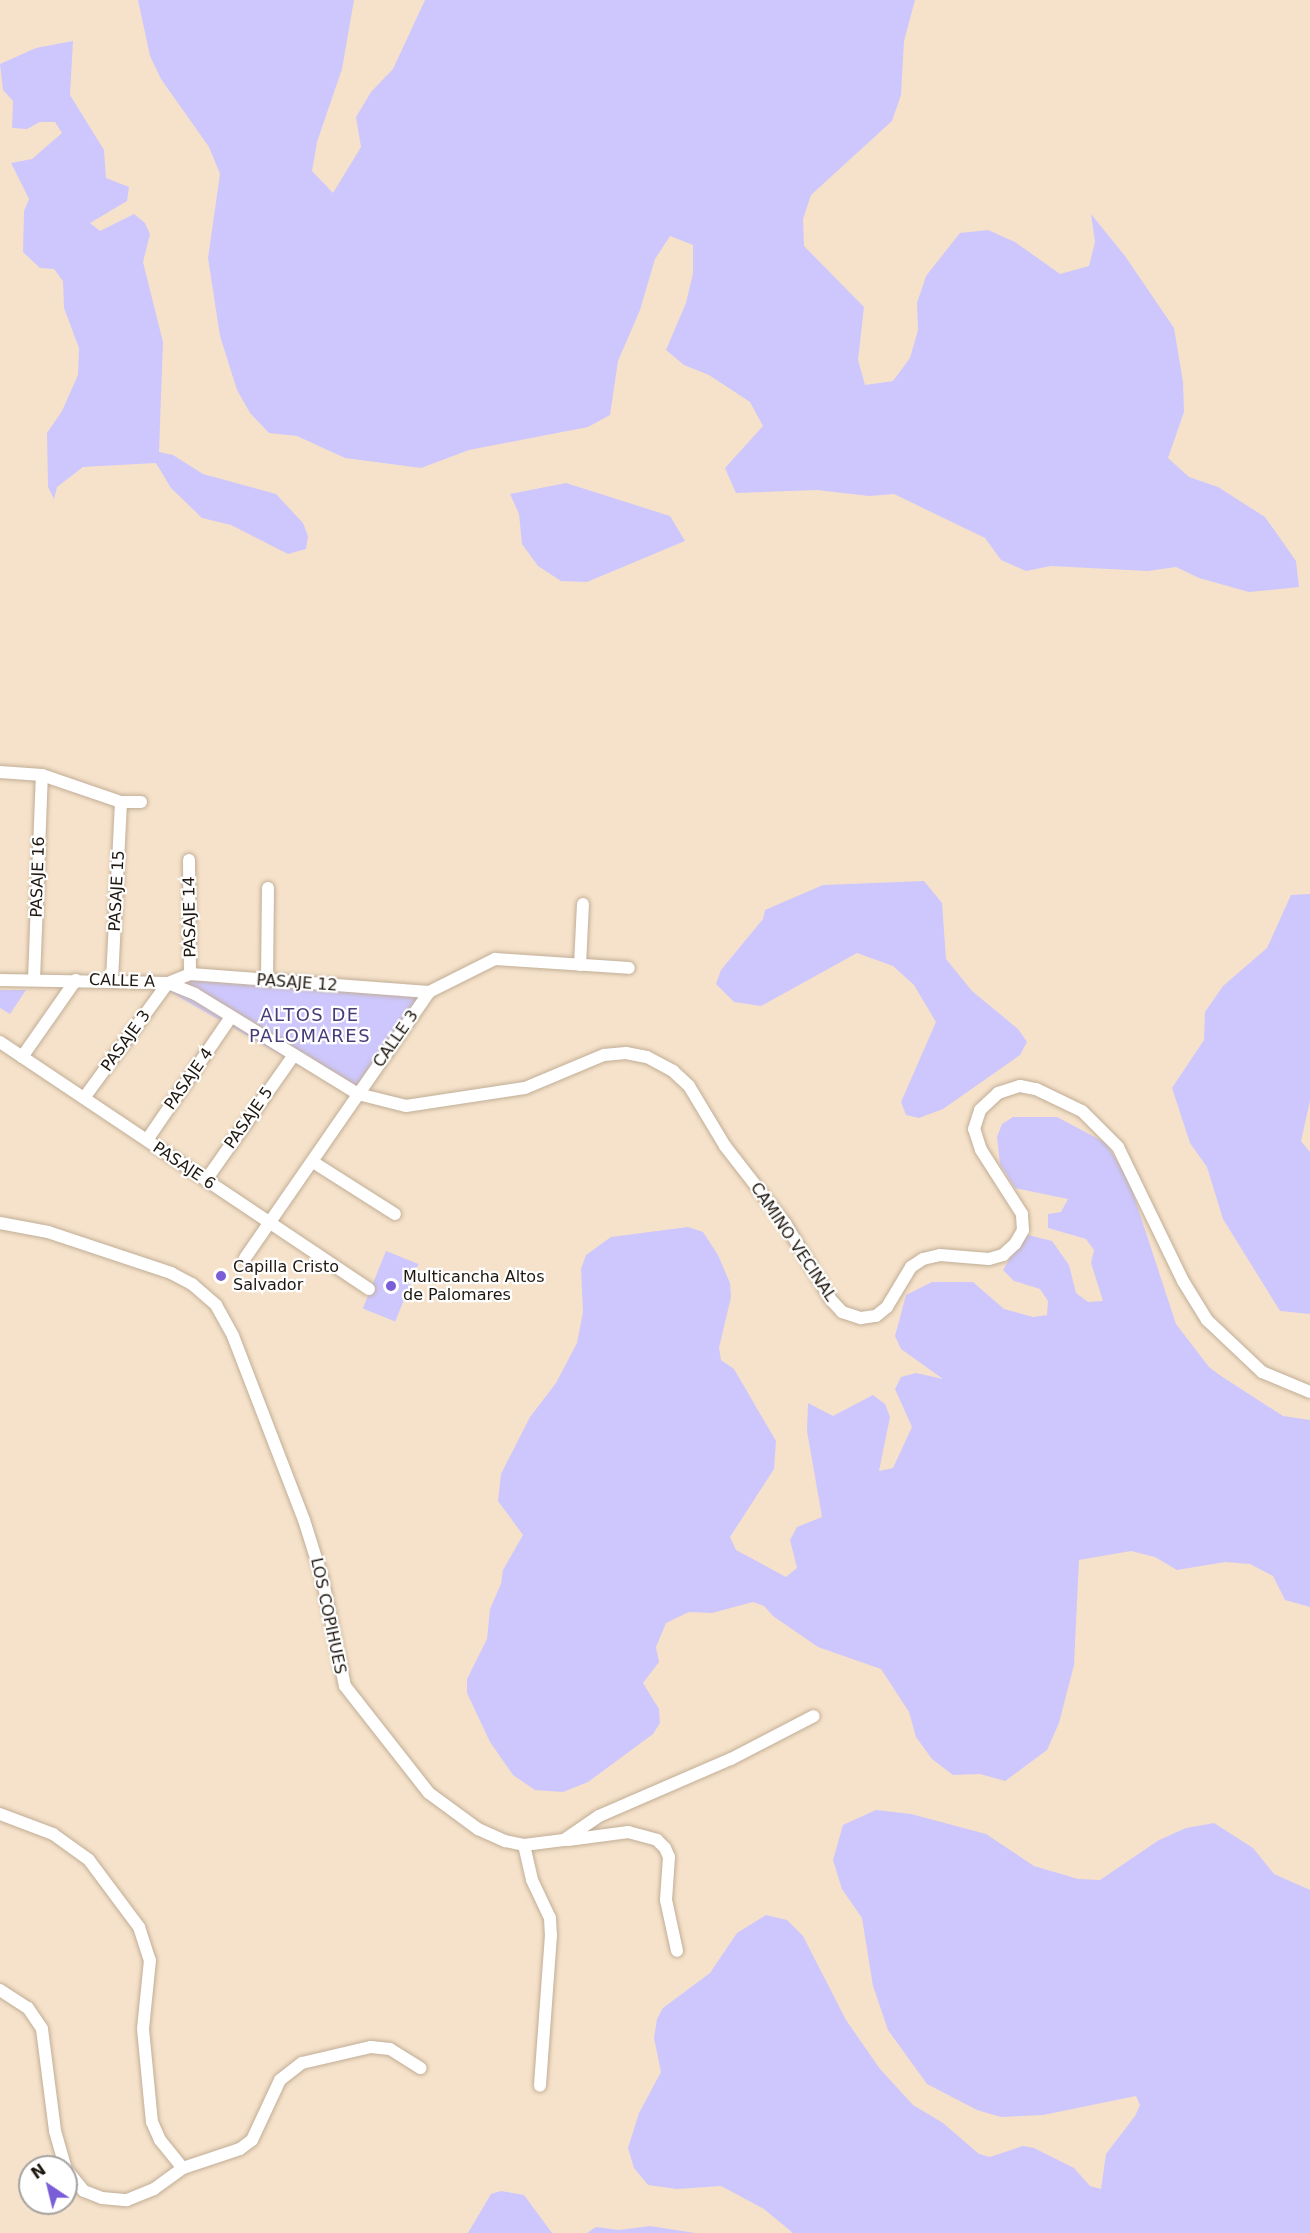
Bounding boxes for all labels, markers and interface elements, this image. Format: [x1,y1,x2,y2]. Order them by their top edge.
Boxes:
street label: PASAJE 16 [27,836,49,918]
street label: PASAJE 15 [105,850,129,932]
street label: PASAJE 14 [180,876,200,958]
street label: CALLE A [89,970,155,992]
street label: PASAJE 12 [256,971,338,995]
district label: ALTOS DE PALOMARES [249,1005,371,1048]
street label: PASAJE 3 [97,1007,155,1075]
street label: CALLE 3 [369,1007,423,1071]
street label: PASAJE 4 [161,1044,217,1114]
street label: PASAJE 5 [221,1083,277,1153]
street label: PASAJE 6 [149,1138,219,1194]
street label: CAMINO VECINAL [746,1179,840,1305]
place label: Capilla Cristo Salvador [233,1257,339,1295]
place label: Multicancha Altos de Palomares [403,1267,544,1305]
marker: Capilla Cristo Salvador [214,1269,228,1283]
marker: Multicancha Altos de Palomares [384,1279,398,1293]
street label: LOS COPIHUES [306,1556,350,1676]
north arrow [18,2155,78,2215]
text: N [28,2160,49,2183]

